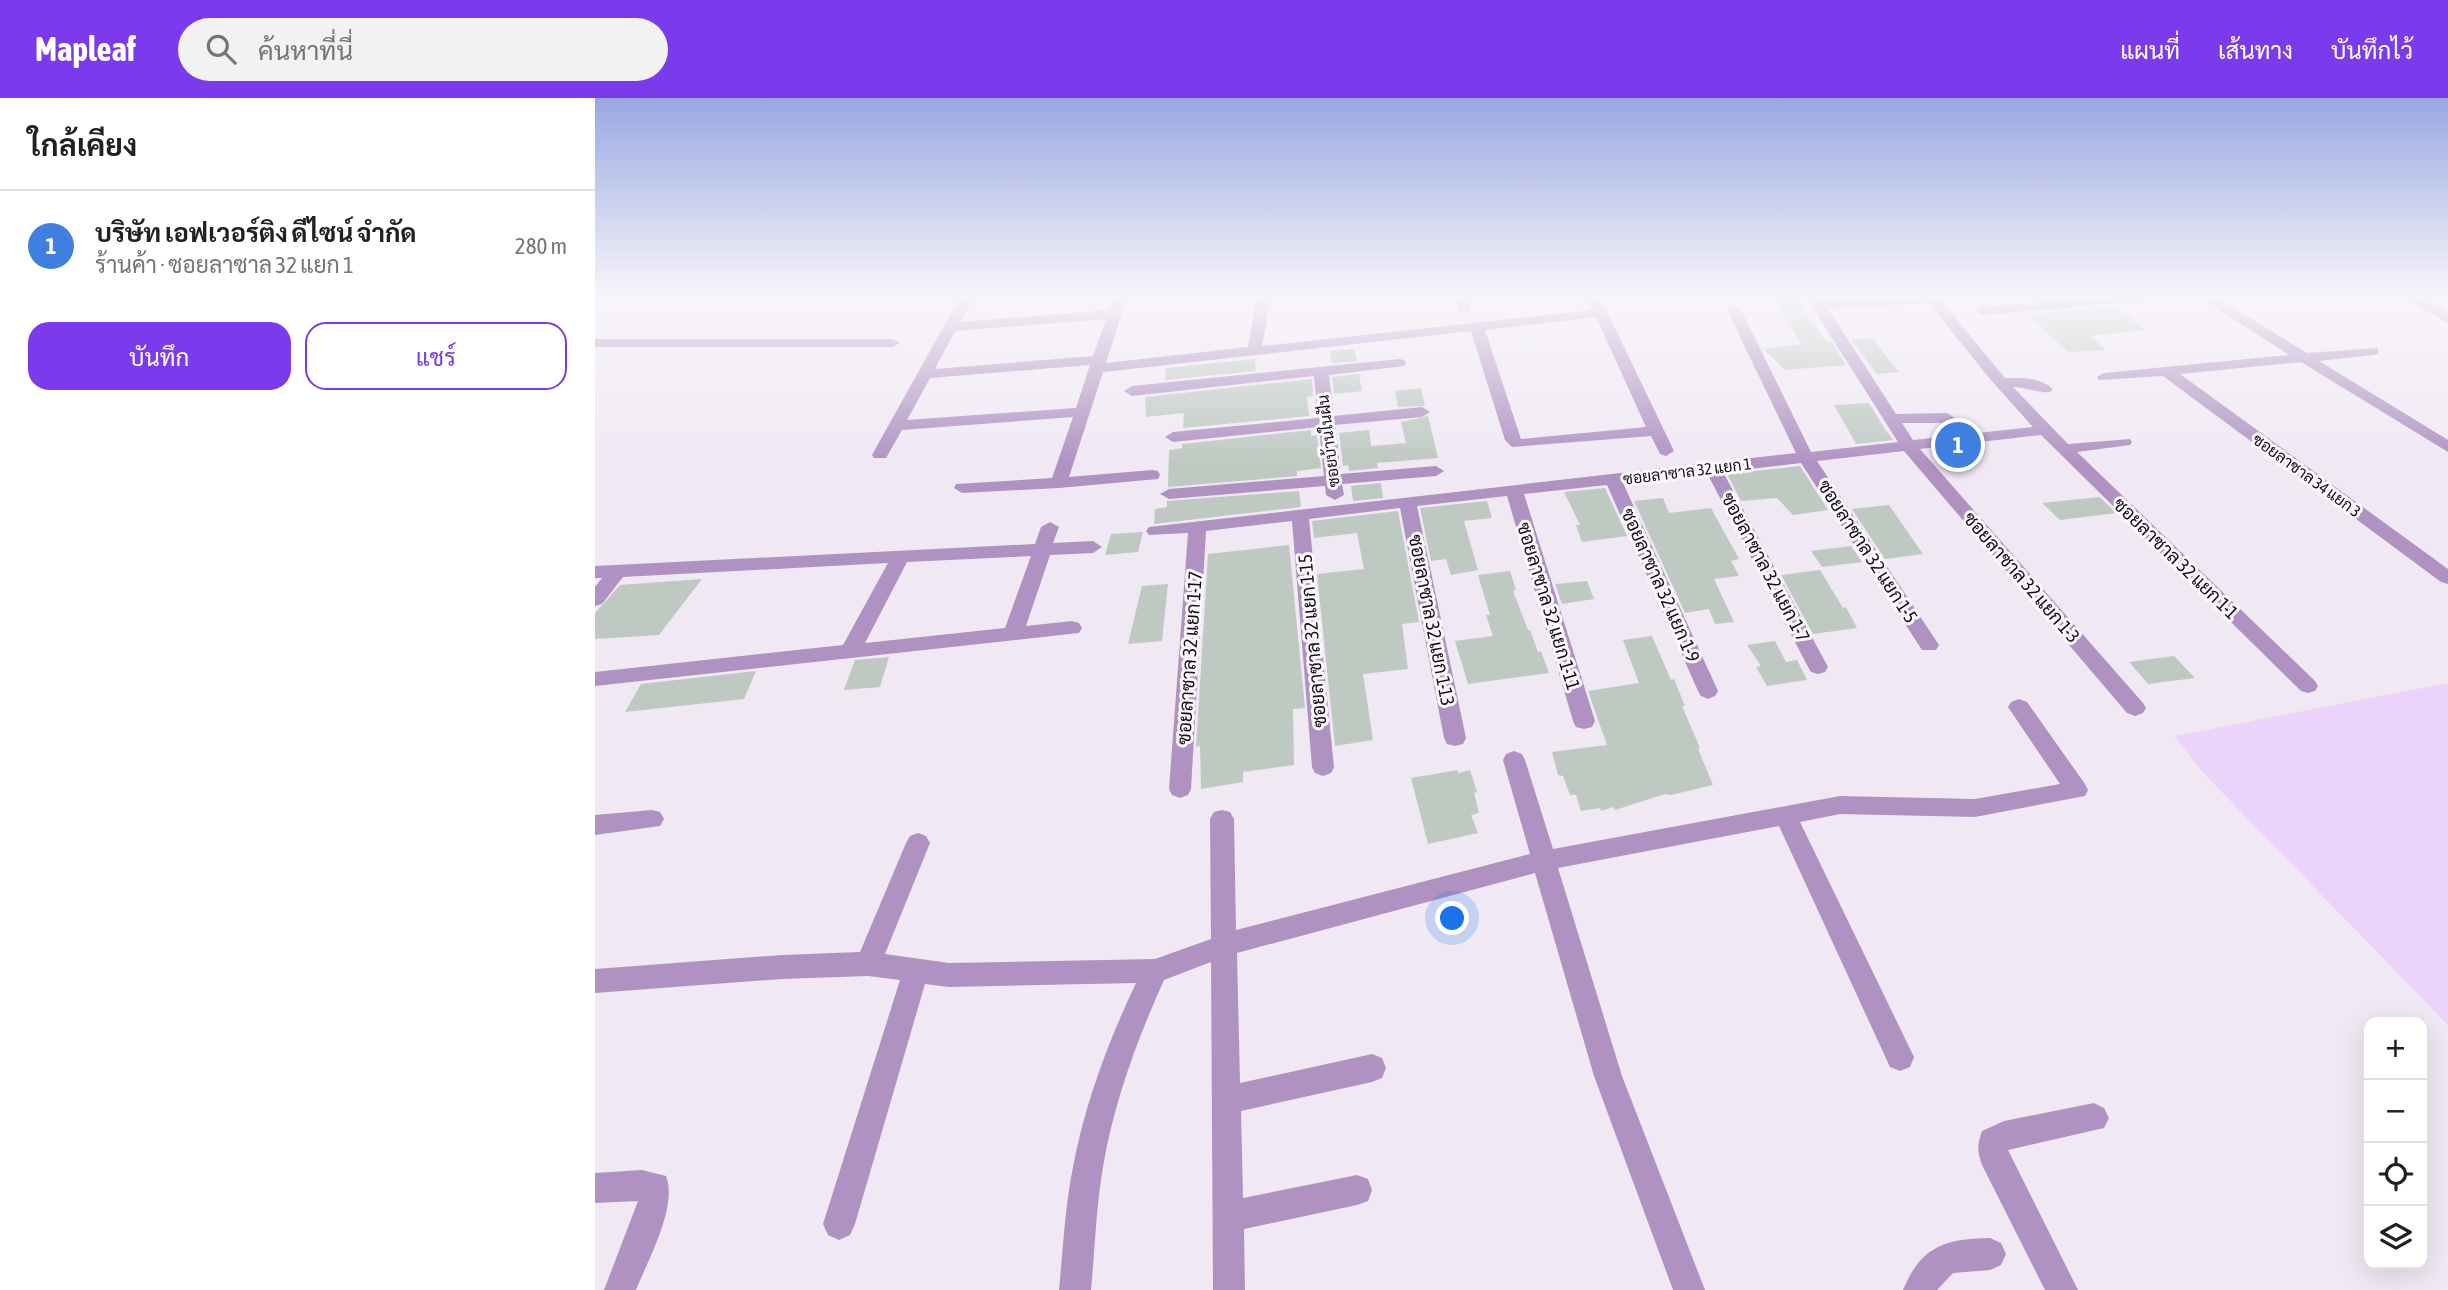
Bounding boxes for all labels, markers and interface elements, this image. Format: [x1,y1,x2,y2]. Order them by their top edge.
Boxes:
search box [178,18,668,81]
text: Mapleaf [35,30,136,68]
icon: search [202,30,240,68]
text: ค้นหาที่นี่ [258,36,353,66]
text: แผนที่ [2120,37,2180,64]
text: เส้นทาง [2218,37,2293,64]
text: บันทึกไว้ [2331,37,2413,64]
text: ใกล้เคียง [28,128,137,162]
text: บริษัท เอฟเวอร์ติง ดีไซน์ จำกัด [95,218,416,248]
text: 1 [46,233,56,259]
text: 280 m [515,233,567,259]
text: ร้านค้า · ซอยลาซาล 32 แยก 1 [95,252,354,278]
button: บันทึก [28,322,291,390]
button: แชร์ [305,322,567,390]
street label: ซอยบ้านในฝัน [1311,394,1343,489]
pin: 1 [1935,419,1981,471]
street label: ซอยลาซาล 34 แยก 3 [2249,430,2365,520]
street label: ซอยลาซาล 32 แยก 1 [1622,454,1752,488]
street label: ซอยลาซาล 32 แยก 1-5 [1814,475,1922,627]
street label: ซอยลาซาล 32 แยก 1-7 [1717,489,1815,645]
street label: ซอยลาซาล 32 แยก 1-1 [2109,493,2243,623]
street label: ซอยลาซาล 32 แยก 1-9 [1617,505,1705,665]
street label: ซอยลาซาล 32 แยก 1-3 [1959,507,2085,647]
street label: ซอยลาซาล 32 แยก 1-11 [1513,520,1585,692]
street label: ซอยลาซาล 32 แยก 1-13 [1405,532,1459,708]
street label: ซอยลาซาล 32 แยก 1-15 [1293,553,1331,729]
street label: ซอยลาซาล 32 แยก 1-17 [1172,570,1206,746]
your location [1435,901,1469,935]
map controls [2364,1017,2427,1269]
button: + [2364,1017,2427,1080]
button: − [2364,1080,2427,1143]
button: locate [2364,1143,2427,1206]
button: layers [2364,1206,2427,1269]

